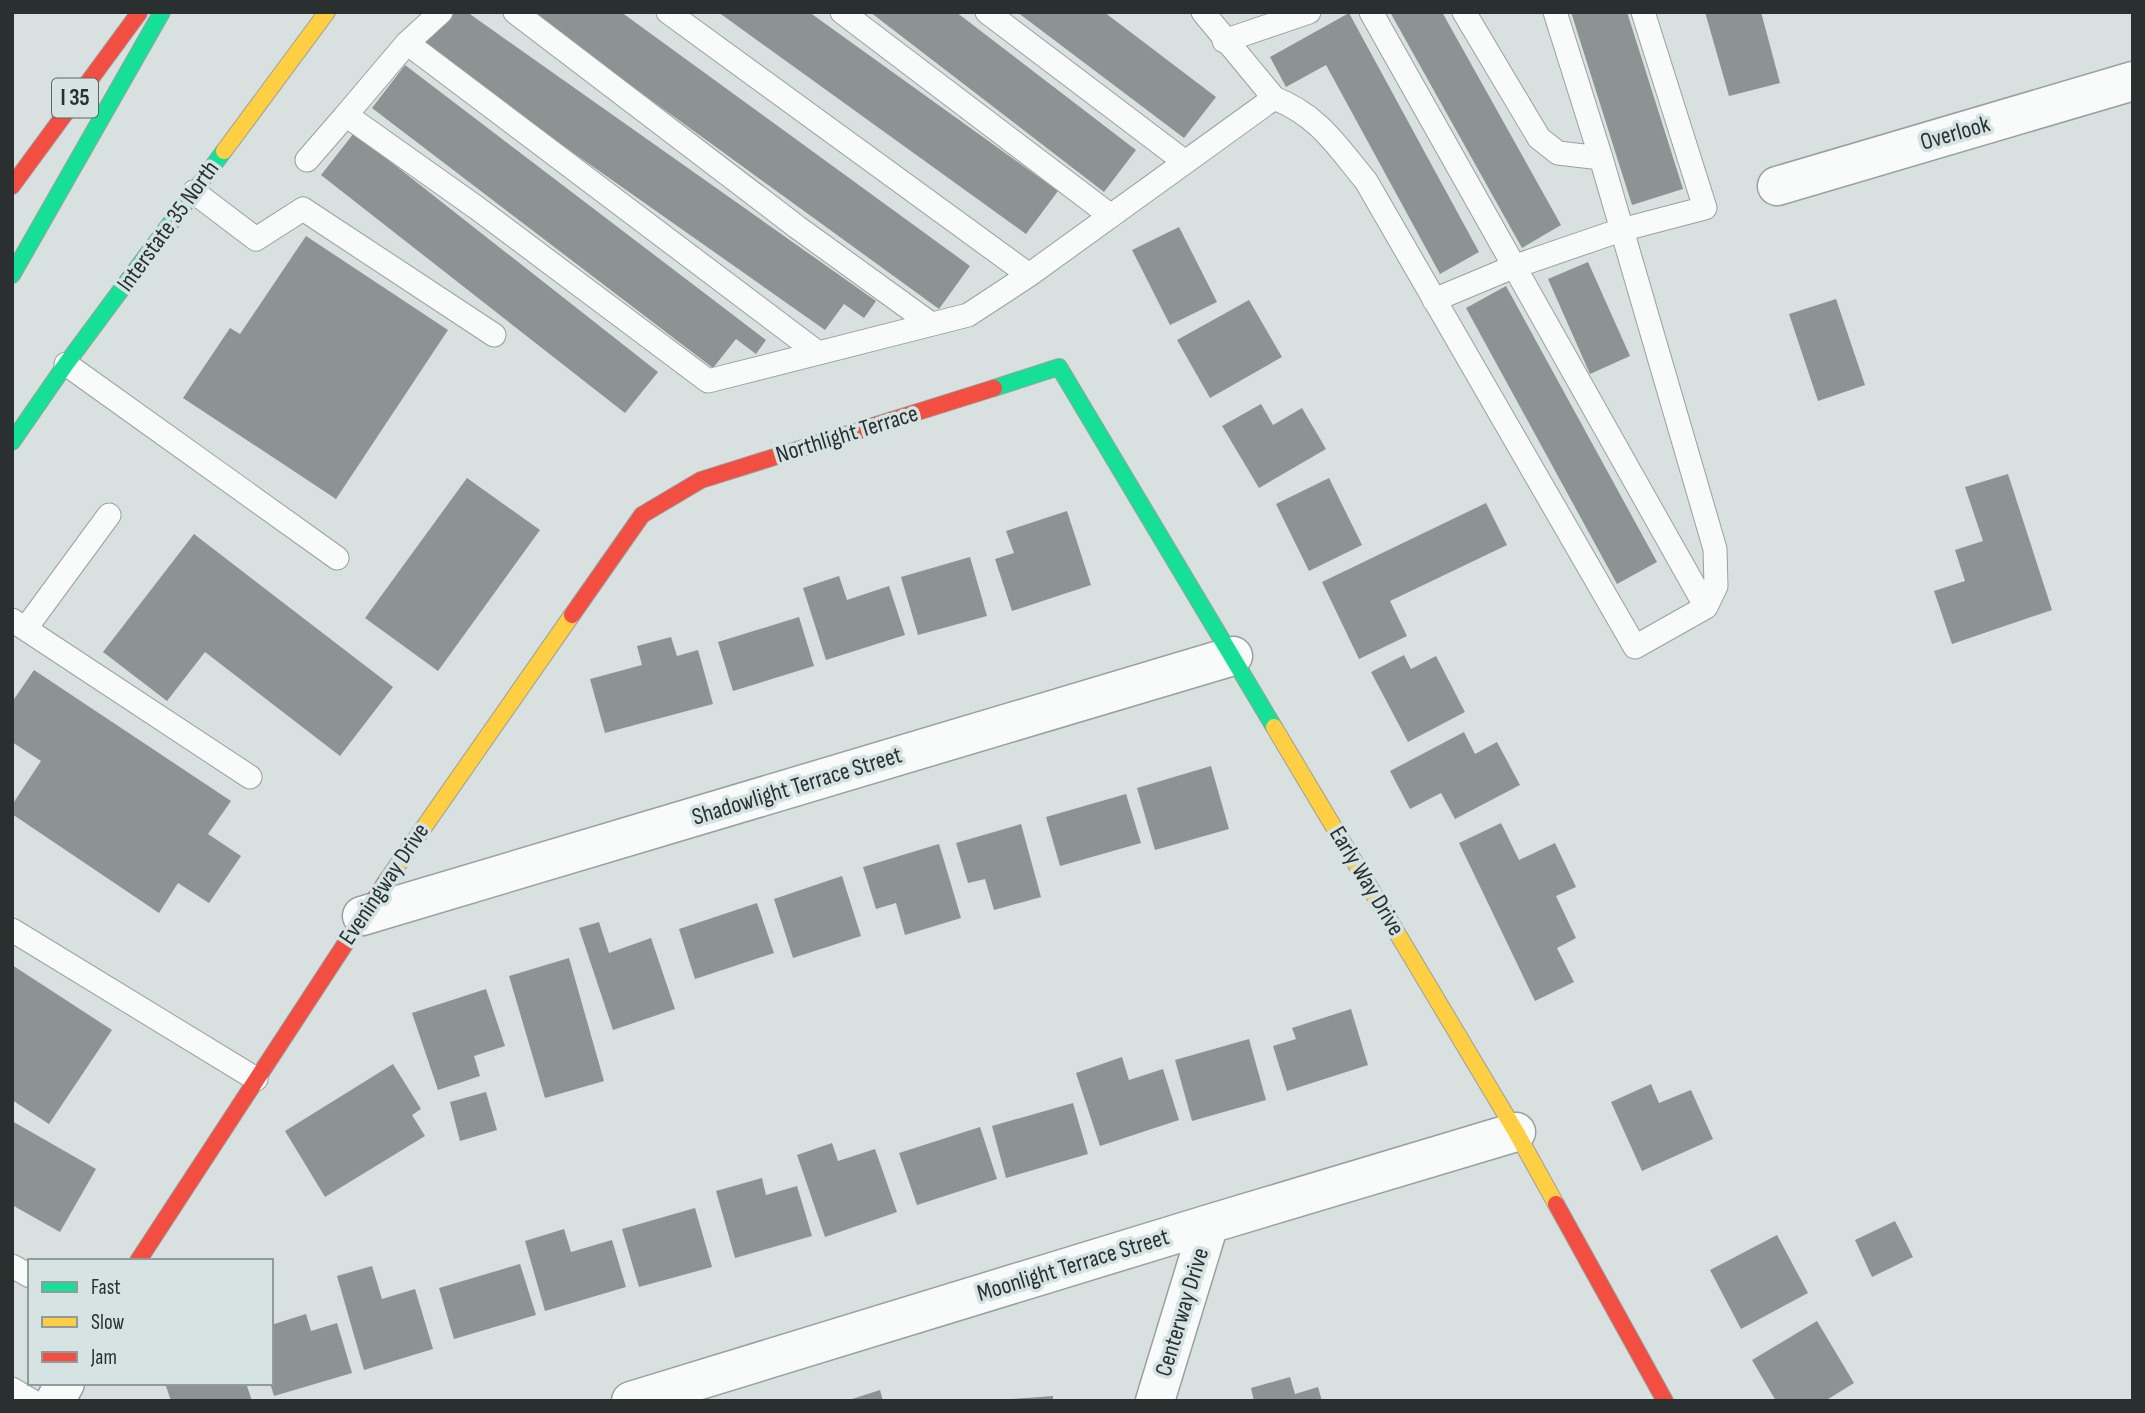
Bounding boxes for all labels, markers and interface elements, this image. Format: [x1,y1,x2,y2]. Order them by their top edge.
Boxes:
road number: I 35 [52,78,98,118]
street label: Overlook [1917,109,1993,157]
street label: Interstate 35 North [111,155,225,297]
street label: Northlight Terrace [772,399,922,469]
street label: Shadowlight Terrace Street [689,740,905,832]
street label: Eveningway Drive [333,818,435,950]
street label: Early Way Drive [1323,821,1411,941]
street label: Moonlight Terrace Street [974,1222,1172,1308]
street label: Centerway Drive [1149,1244,1215,1380]
legend [28,1259,273,1385]
text: Fast [91,1275,121,1300]
text: Slow [91,1310,125,1335]
text: Jam [90,1345,117,1370]

